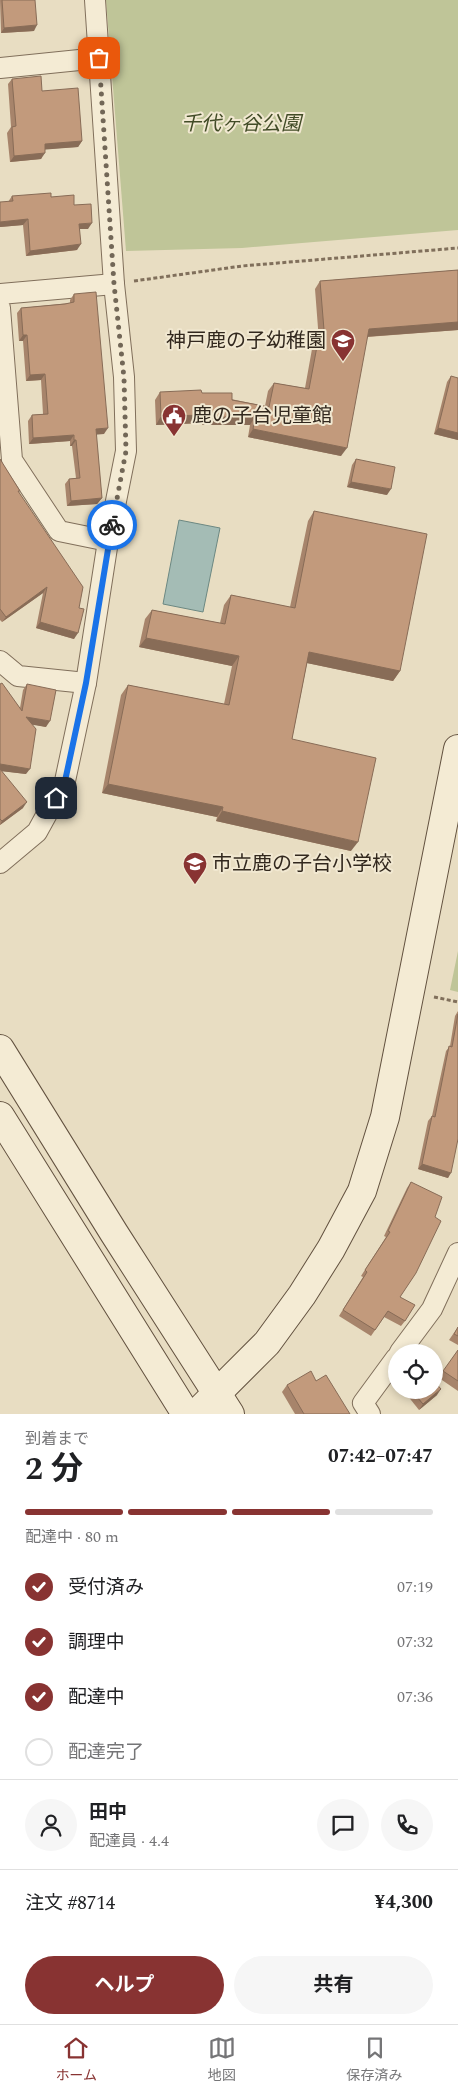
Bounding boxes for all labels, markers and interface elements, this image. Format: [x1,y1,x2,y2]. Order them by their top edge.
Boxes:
pin [78,37,120,79]
icon: bag [85,44,113,72]
park label: 千代ヶ谷公園 [181,109,304,139]
place label: 神戸鹿の子幼稚園 [166,326,326,356]
school or university icon: 神戸鹿の子幼稚園 [330,328,356,362]
place label: 鹿の子台児童館 [192,401,332,431]
public building icon: 鹿の子台児童館 [161,403,187,437]
courier [87,500,137,550]
icon: bike [98,511,126,539]
pin [35,777,77,819]
icon: home [42,784,70,812]
place label: 市立鹿の子台小学校 [212,849,392,879]
school or university icon: 市立鹿の子台小学校 [182,851,208,885]
map controls [388,1344,443,1399]
button: locate [388,1344,443,1399]
text: 到着まで [25,1427,89,1451]
text: 07:42–07:47 [328,1442,433,1471]
text: 2 分 [25,1445,83,1494]
text: 配達中 · 80 m [25,1525,119,1549]
icon: check [25,1573,53,1601]
text: 受付済み [68,1573,144,1602]
text: 07:19 [397,1575,433,1599]
icon: check [25,1628,53,1656]
text: 調理中 [68,1628,125,1657]
text: 07:32 [397,1630,433,1654]
icon: check [25,1683,53,1711]
text: 配達中 [68,1683,125,1712]
text: 07:36 [397,1685,433,1709]
text: 配達完了 [68,1738,144,1767]
text: 田中 [89,1798,127,1827]
button: person [25,1799,77,1851]
button: chat [317,1799,369,1851]
button: phone [381,1799,433,1851]
text: 配達員 · 4.4 [89,1829,169,1853]
text: ¥4,300 [375,1888,433,1917]
text: 注文 #8714 [25,1889,115,1918]
button: ヘルプ [25,1956,224,2014]
button: 共有 [234,1956,433,2014]
tab: ホーム [55,2034,97,2086]
tab: 地図 [208,2034,236,2086]
tab: 保存済み [347,2034,403,2086]

